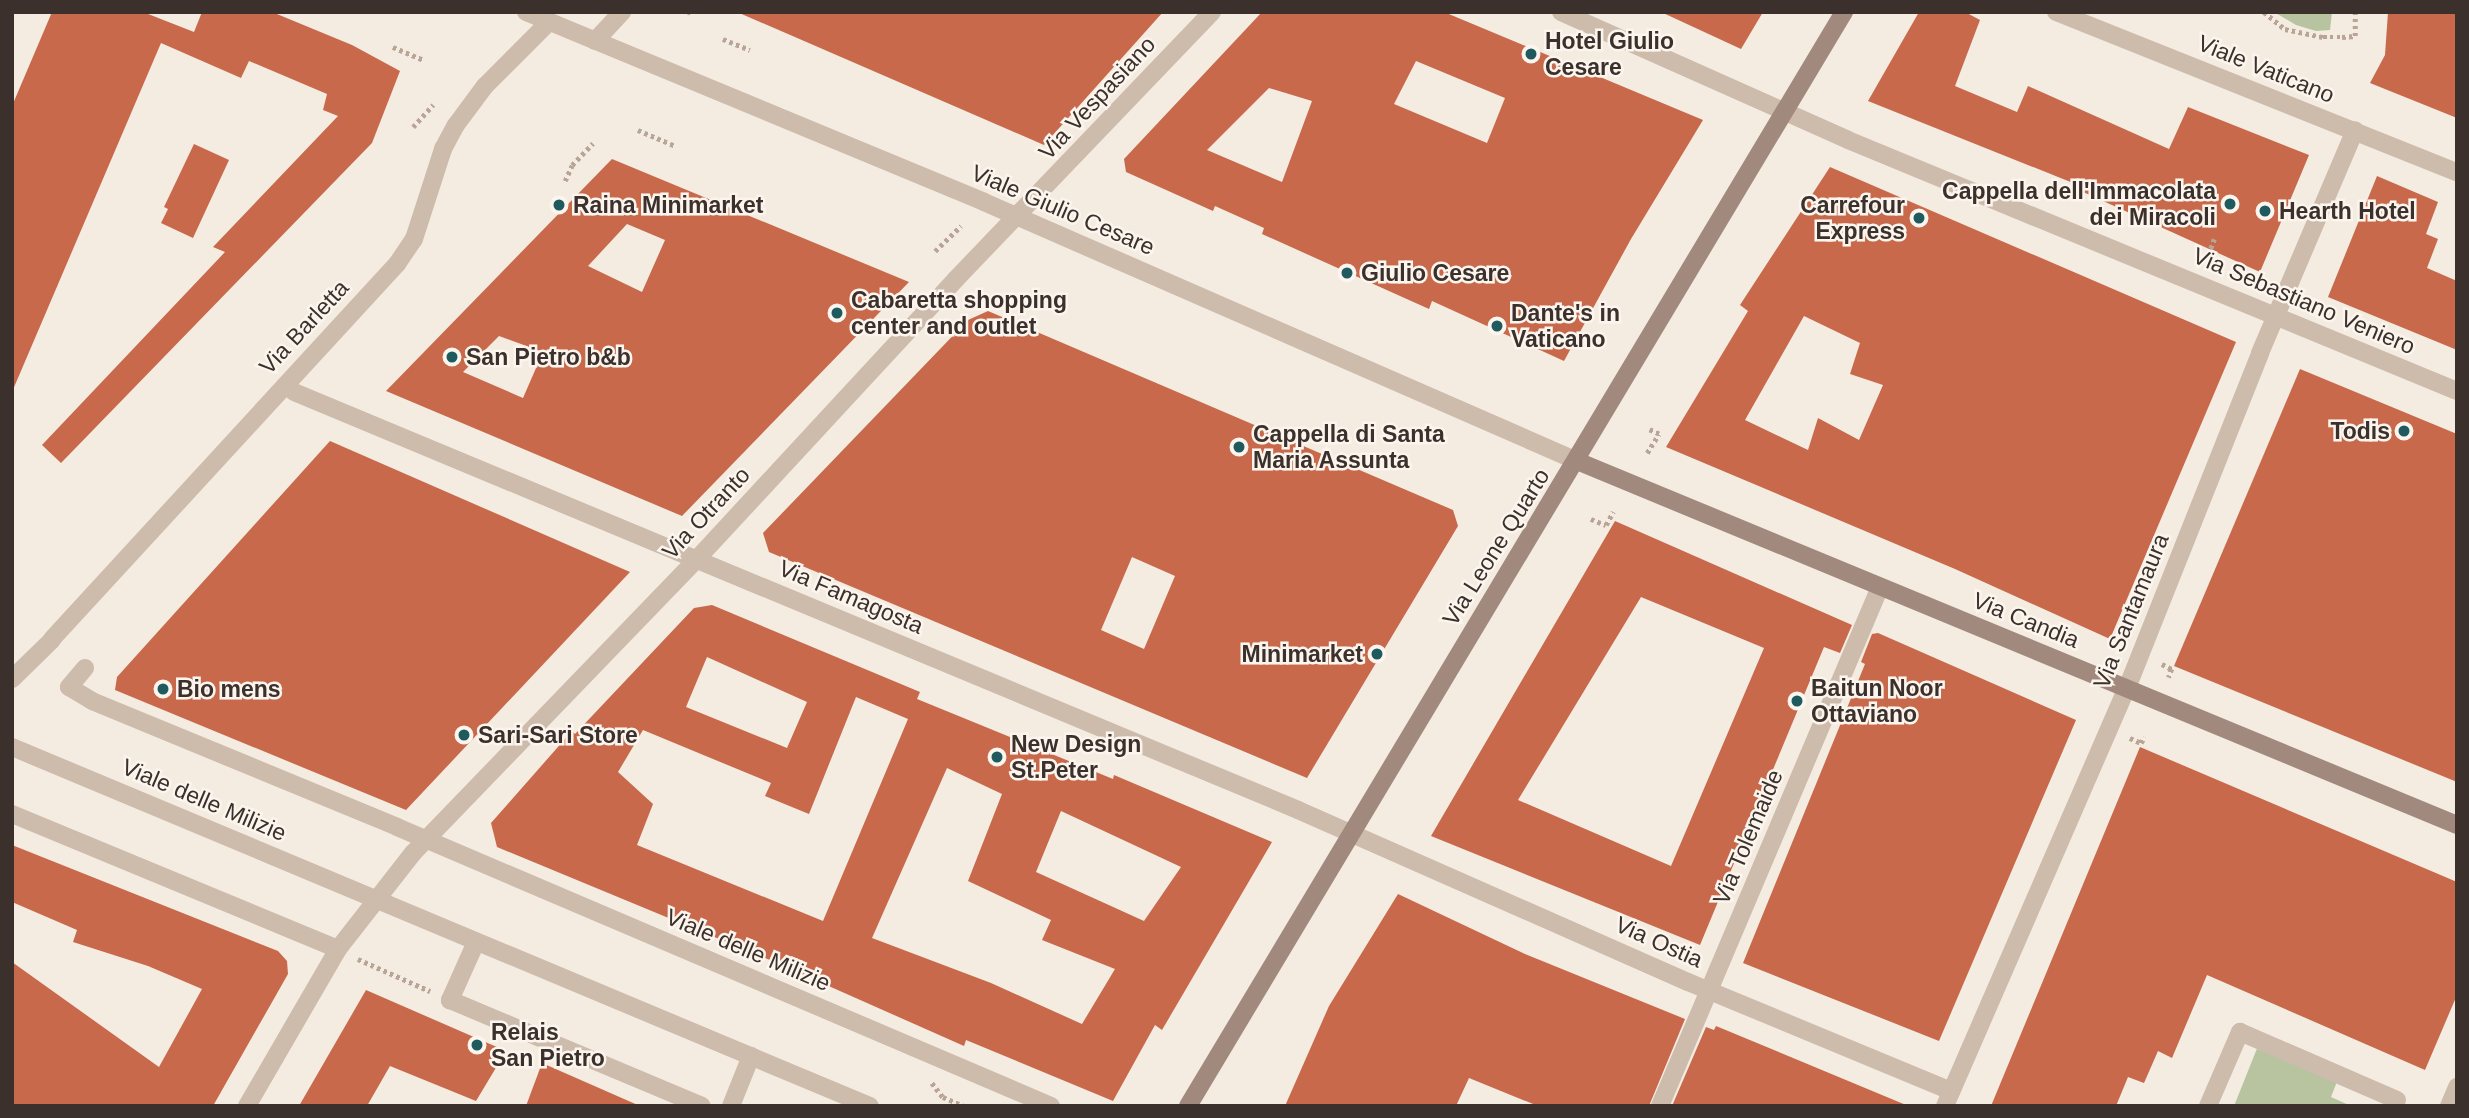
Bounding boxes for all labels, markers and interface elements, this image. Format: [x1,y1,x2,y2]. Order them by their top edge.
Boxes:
place label: Hotel Giulio Cesare [1545,27,1674,81]
street label: Viale Vaticano [2194,29,2338,109]
street label: Via Vespasiano [1033,31,1161,165]
marker: Hotel Giulio Cesare [1523,46,1539,62]
street label: Viale Giulio Cesare [967,159,1159,261]
place label: Cappella dell'Immacolata dei Miracoli [1942,177,2216,231]
place label: Raina Minimarket [573,191,763,219]
place label: Carrefour Express [1800,191,1905,245]
marker: Cappella dell'Immacolata dei Miracoli [2222,196,2238,212]
marker: Raina Minimarket [551,197,567,213]
place label: Hearth Hotel [2279,197,2416,225]
marker: Hearth Hotel [2257,203,2273,219]
marker: Carrefour Express [1911,210,1927,226]
street label: Via Sebastiano Veniero [2189,242,2419,360]
place label: Giulio Cesare [1361,259,1509,287]
marker: Giulio Cesare [1339,265,1355,281]
street label: Via Barletta [254,274,354,380]
place label: Cabaretta shopping center and outlet [851,286,1067,340]
place label: Dante's in Vaticano [1511,299,1620,353]
marker: Cabaretta shopping center and outlet [829,305,845,321]
marker: Dante's in Vaticano [1489,318,1505,334]
place label: San Pietro b&b [466,343,631,371]
marker: San Pietro b&b [444,349,460,365]
place label: Todis [2330,417,2390,445]
place label: Cappella di Santa Maria Assunta [1253,420,1445,474]
marker: Todis [2396,423,2412,439]
marker: Cappella di Santa Maria Assunta [1231,439,1247,455]
street label: Via Otranto [656,461,756,565]
street label: Via Leone Quarto [1437,463,1555,631]
street label: Via Santamaura [2087,530,2175,692]
street label: Via Famagosta [775,554,927,640]
street label: Via Candia [1969,586,2083,654]
place label: Minimarket [1242,640,1363,668]
marker: Minimarket [1369,646,1385,662]
place label: Baitun Noor Ottaviano [1811,674,1943,728]
place label: Bio mens [177,675,281,703]
marker: Bio mens [155,681,171,697]
marker: Baitun Noor Ottaviano [1789,693,1805,709]
place label: Sari-Sari Store [478,721,638,749]
marker: Sari-Sari Store [456,727,472,743]
place label: New Design St.Peter [1011,730,1141,784]
marker: New Design St.Peter [989,749,1005,765]
street label: Viale delle Milizie [118,753,290,847]
street label: Via Tolemaide [1707,765,1789,909]
street label: Viale delle Milizie [662,903,834,997]
street label: Via Ostia [1611,911,1707,973]
place label: Relais San Pietro [491,1018,605,1072]
marker: Relais San Pietro [469,1037,485,1053]

